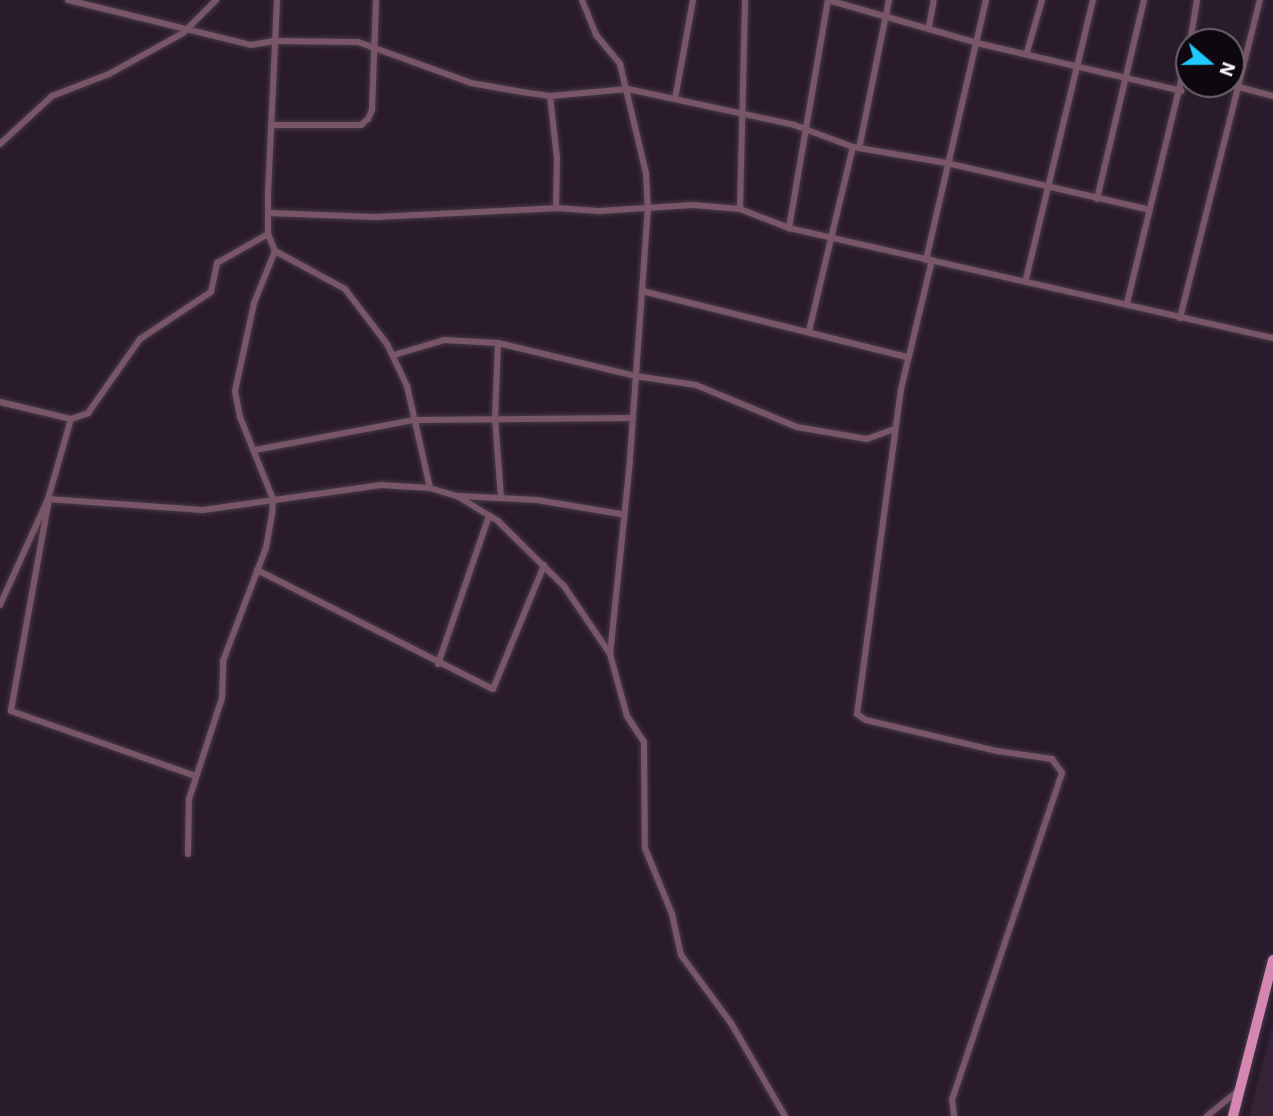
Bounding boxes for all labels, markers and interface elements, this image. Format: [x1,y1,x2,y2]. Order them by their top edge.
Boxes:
north arrow [1175,28,1245,98]
text: N [1214,59,1241,80]

